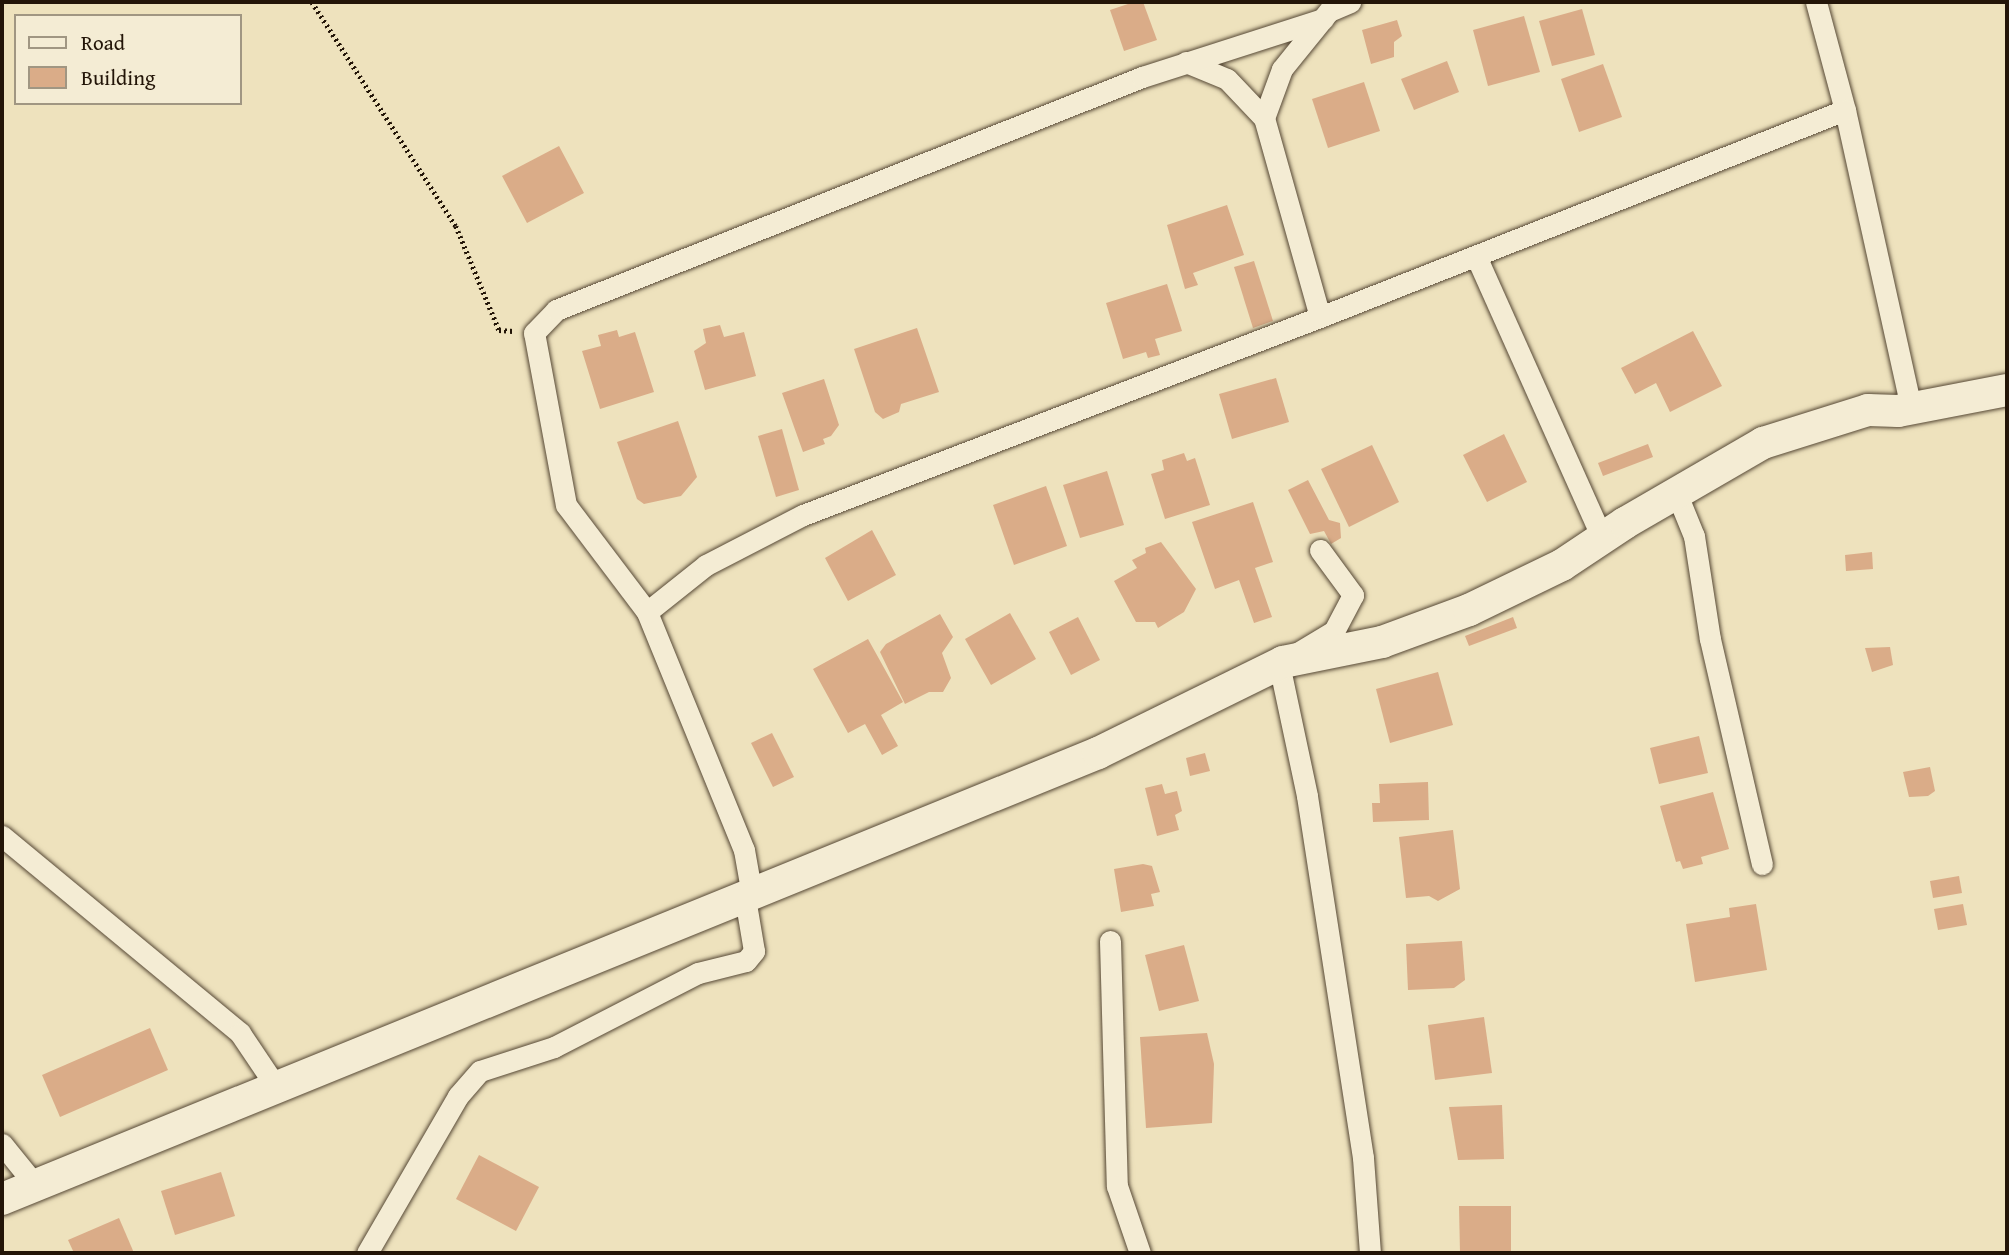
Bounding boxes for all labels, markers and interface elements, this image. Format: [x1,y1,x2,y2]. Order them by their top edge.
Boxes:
legend [14,14,242,105]
text: Road [81,27,125,58]
text: Building [81,62,155,93]

